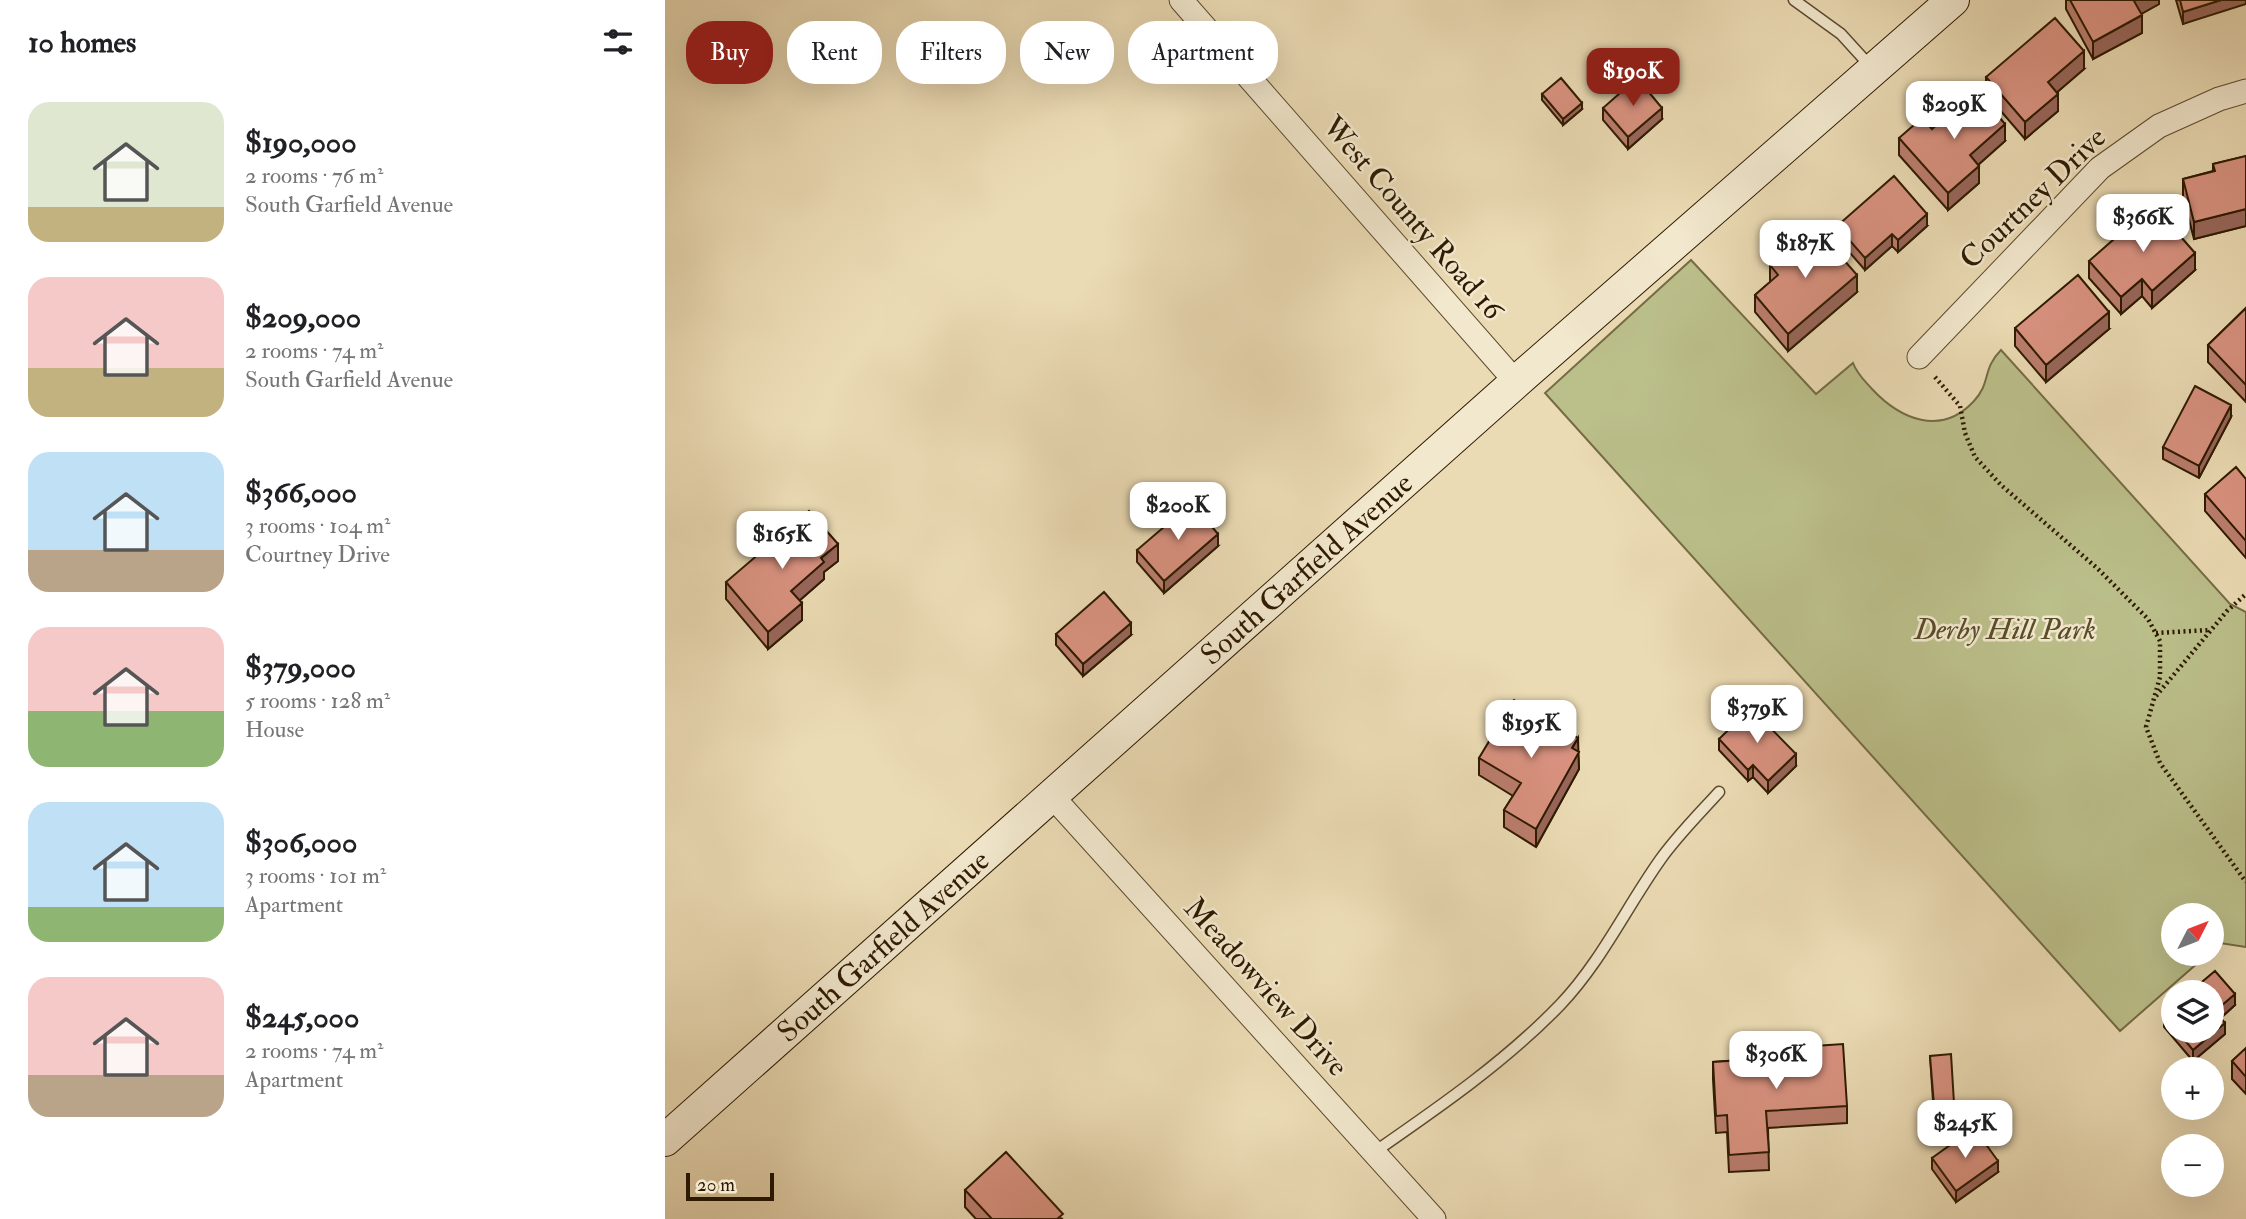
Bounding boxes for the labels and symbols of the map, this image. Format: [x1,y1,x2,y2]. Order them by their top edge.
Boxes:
pin: $190K [1584,48,1682,108]
pin: $209K [1905,82,2003,141]
street label: West County Road 16 [1314,108,1513,329]
street label: Courtney Drive [1952,119,2114,277]
pin: $366K [2094,194,2192,254]
pin: $187K [1756,220,1854,280]
street label: South Garfield Avenue [1193,465,1420,673]
pin: $200K [1129,482,1227,542]
pin: $165K [733,512,831,571]
park label: Derby Hill Park [1913,611,2096,648]
pin: $379K [1708,686,1806,745]
pin: $195K [1482,700,1580,760]
street label: South Garfield Avenue [769,842,997,1050]
street label: Meadowview Drive [1176,890,1356,1084]
north arrow [2161,903,2224,966]
pin: $306K [1727,1032,1825,1091]
pin: $245K [1916,1100,2014,1160]
scale bar [686,1170,773,1202]

